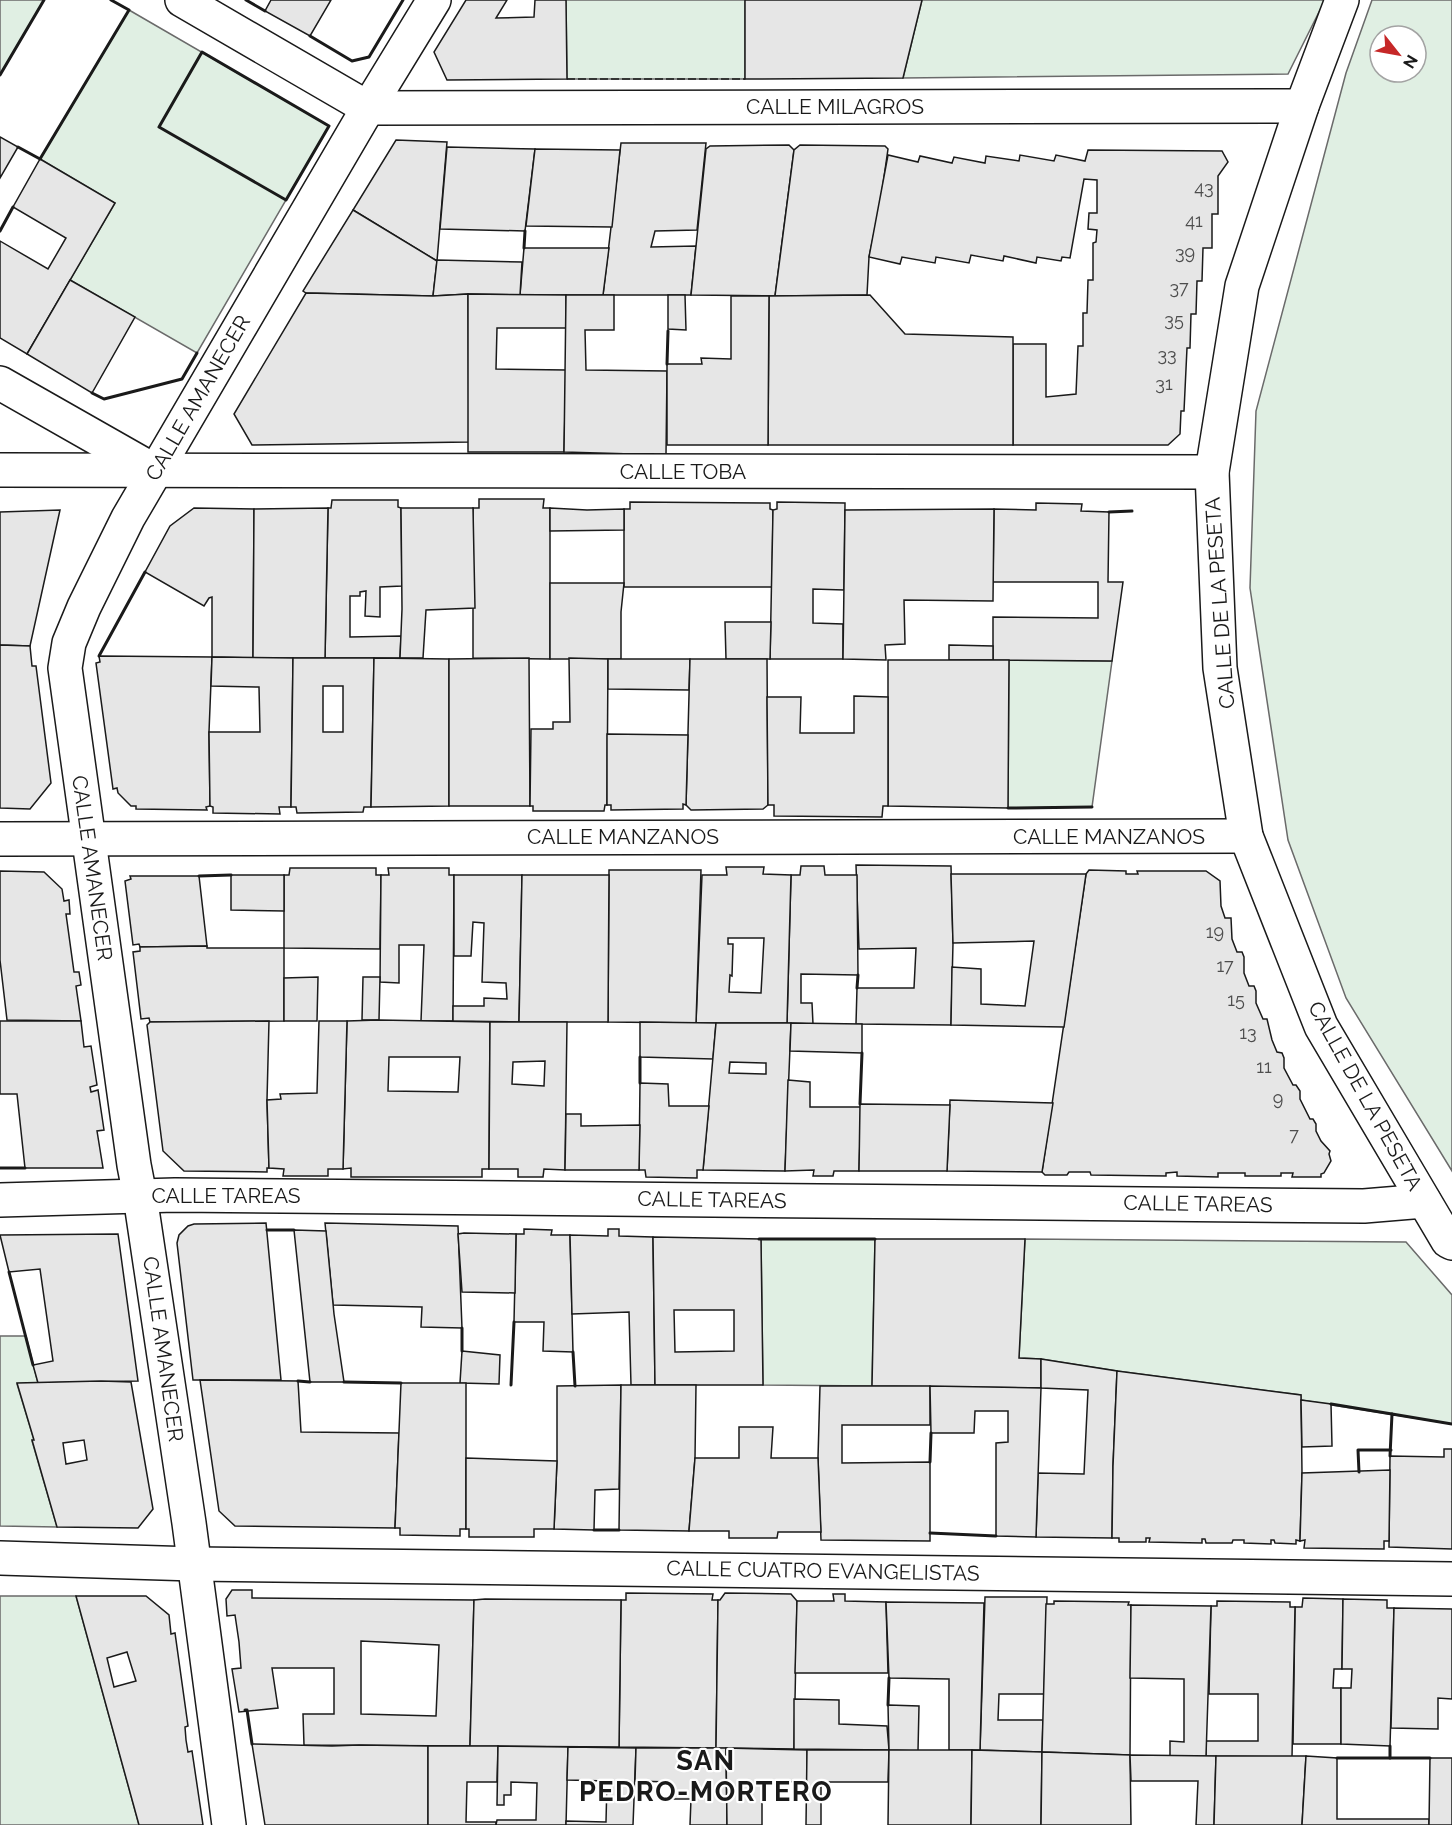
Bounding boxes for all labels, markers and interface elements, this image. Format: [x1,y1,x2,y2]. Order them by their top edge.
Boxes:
north arrow [1368,24,1428,84]
text: N [1399,51,1422,72]
street label: CALLE MILAGROS [746,94,924,119]
house number: 43 [1194,177,1214,198]
house number: 41 [1185,210,1203,231]
house number: 39 [1175,242,1195,263]
house number: 37 [1169,277,1189,298]
house number: 35 [1164,309,1184,330]
street label: CALLE AMANECER [140,311,255,485]
house number: 33 [1157,344,1177,365]
house number: 31 [1155,373,1173,394]
street label: CALLE TOBA [620,459,746,484]
street label: CALLE DE LA PESETA [1200,496,1239,710]
street label: CALLE AMANECER [67,774,118,962]
street label: CALLE MANZANOS [527,824,719,849]
street label: CALLE MANZANOS [1013,824,1205,849]
house number: 19 [1206,921,1224,942]
house number: 17 [1216,955,1234,976]
house number: 15 [1227,989,1245,1010]
street label: CALLE DE LA PESETA [1303,997,1428,1195]
house number: 13 [1239,1022,1257,1043]
house number: 11 [1256,1056,1272,1077]
house number: 9 [1273,1088,1283,1109]
house number: 7 [1289,1124,1299,1145]
street label: CALLE TAREAS [151,1183,301,1208]
street label: CALLE TAREAS [637,1186,787,1213]
street label: CALLE TAREAS [1123,1190,1273,1217]
street label: CALLE AMANECER [138,1255,189,1443]
street label: CALLE CUATRO EVANGELISTAS [666,1555,980,1586]
district label: SAN PEDRO-MORTERO [579,1745,833,1807]

